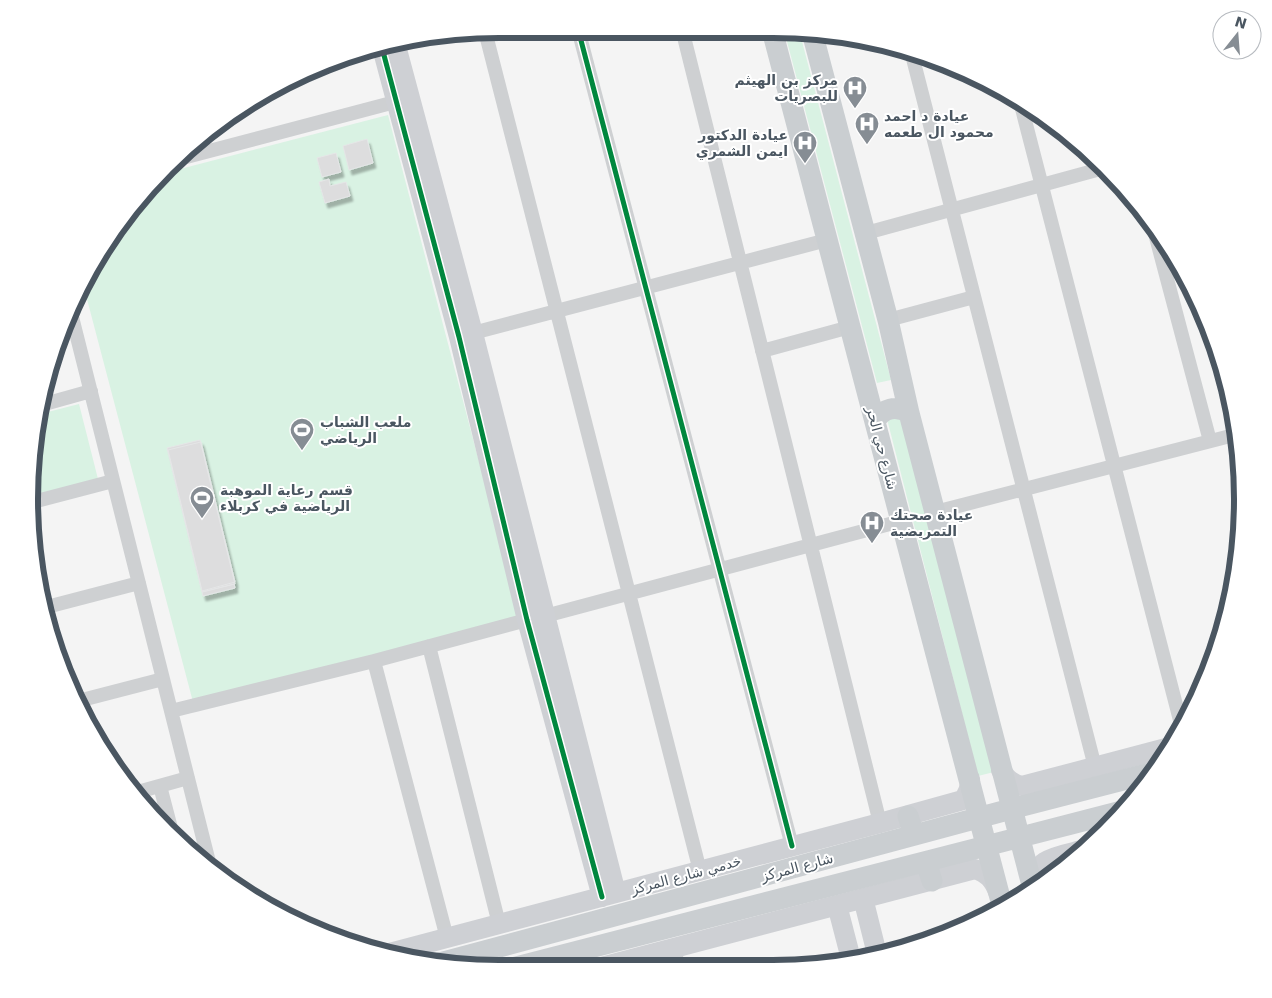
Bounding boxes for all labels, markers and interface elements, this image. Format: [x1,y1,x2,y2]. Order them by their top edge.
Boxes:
north arrow [1212,10,1262,60]
text: N [1233,13,1249,32]
place label: مركز بن الهيثم للبصريات [734,72,838,105]
hospital icon: مركز بن الهيثم للبصريات [842,75,868,109]
place label: عيادة د احمد محمود ال طعمه [884,108,994,141]
hospital icon: عيادة د احمد محمود ال طعمه [854,111,880,145]
place label: عيادة الدكتور ايمن الشمري [696,127,788,161]
hospital icon: عيادة الدكتور ايمن الشمري [792,130,818,164]
street label: شارع حي الحر [862,404,901,492]
place label: ملعب الشباب الرياضي [320,414,411,447]
sports icon: ملعب الشباب الرياضي [289,417,315,451]
place label: قسم رعاية الموهبة الرياضية في كربلاء [220,482,353,515]
sports icon: قسم رعاية الموهبة الرياضية في كربلاء [189,485,215,519]
place label: عيادة صحتك التمريضية [890,507,973,540]
hospital icon: عيادة صحتك التمريضية [859,510,885,544]
street label: شارع المركز [758,850,835,886]
street label: خدمي شارع المركز [628,853,743,899]

